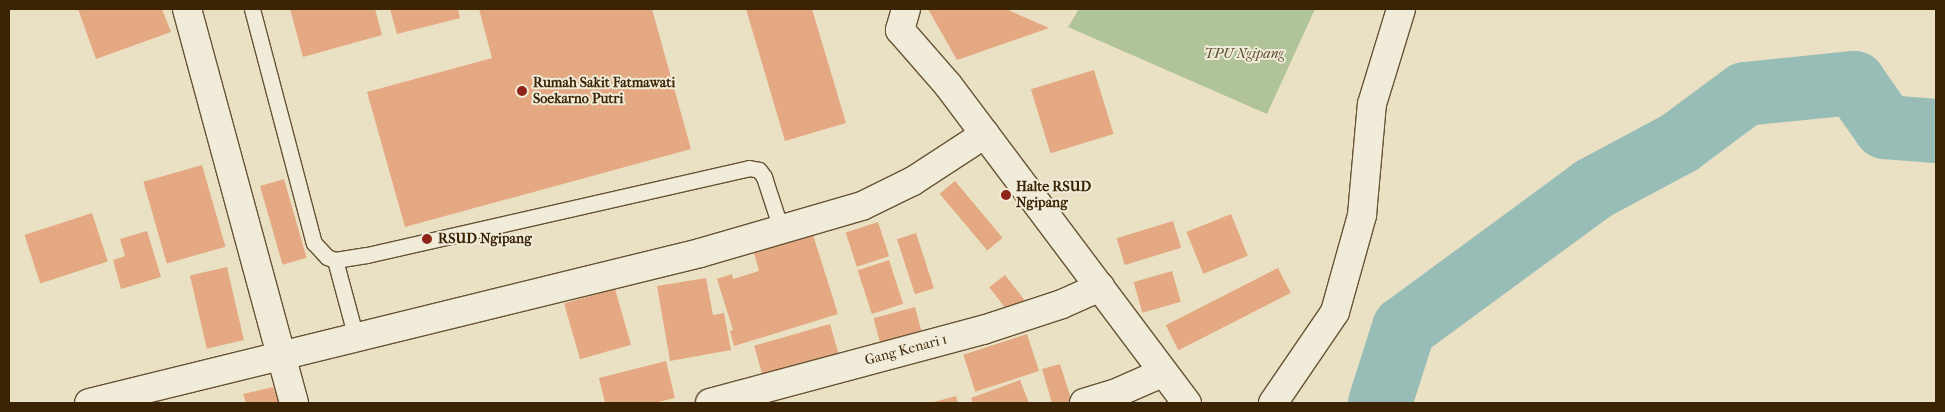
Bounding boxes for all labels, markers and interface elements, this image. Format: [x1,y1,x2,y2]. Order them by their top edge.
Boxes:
park label: TPU Ngipang [1204,46,1284,62]
place label: Rumah Sakit Fatmawati Soekarno Putri [533,75,675,108]
marker: Rumah Sakit Fatmawati Soekarno Putri [515,84,529,98]
place label: Halte RSUD Ngipang [1016,179,1091,212]
marker: Halte RSUD Ngipang [1000,189,1012,201]
place label: RSUD Ngipang [438,231,532,247]
marker: RSUD Ngipang [420,232,434,246]
street label: Gang Kenari 1 [863,331,949,369]

